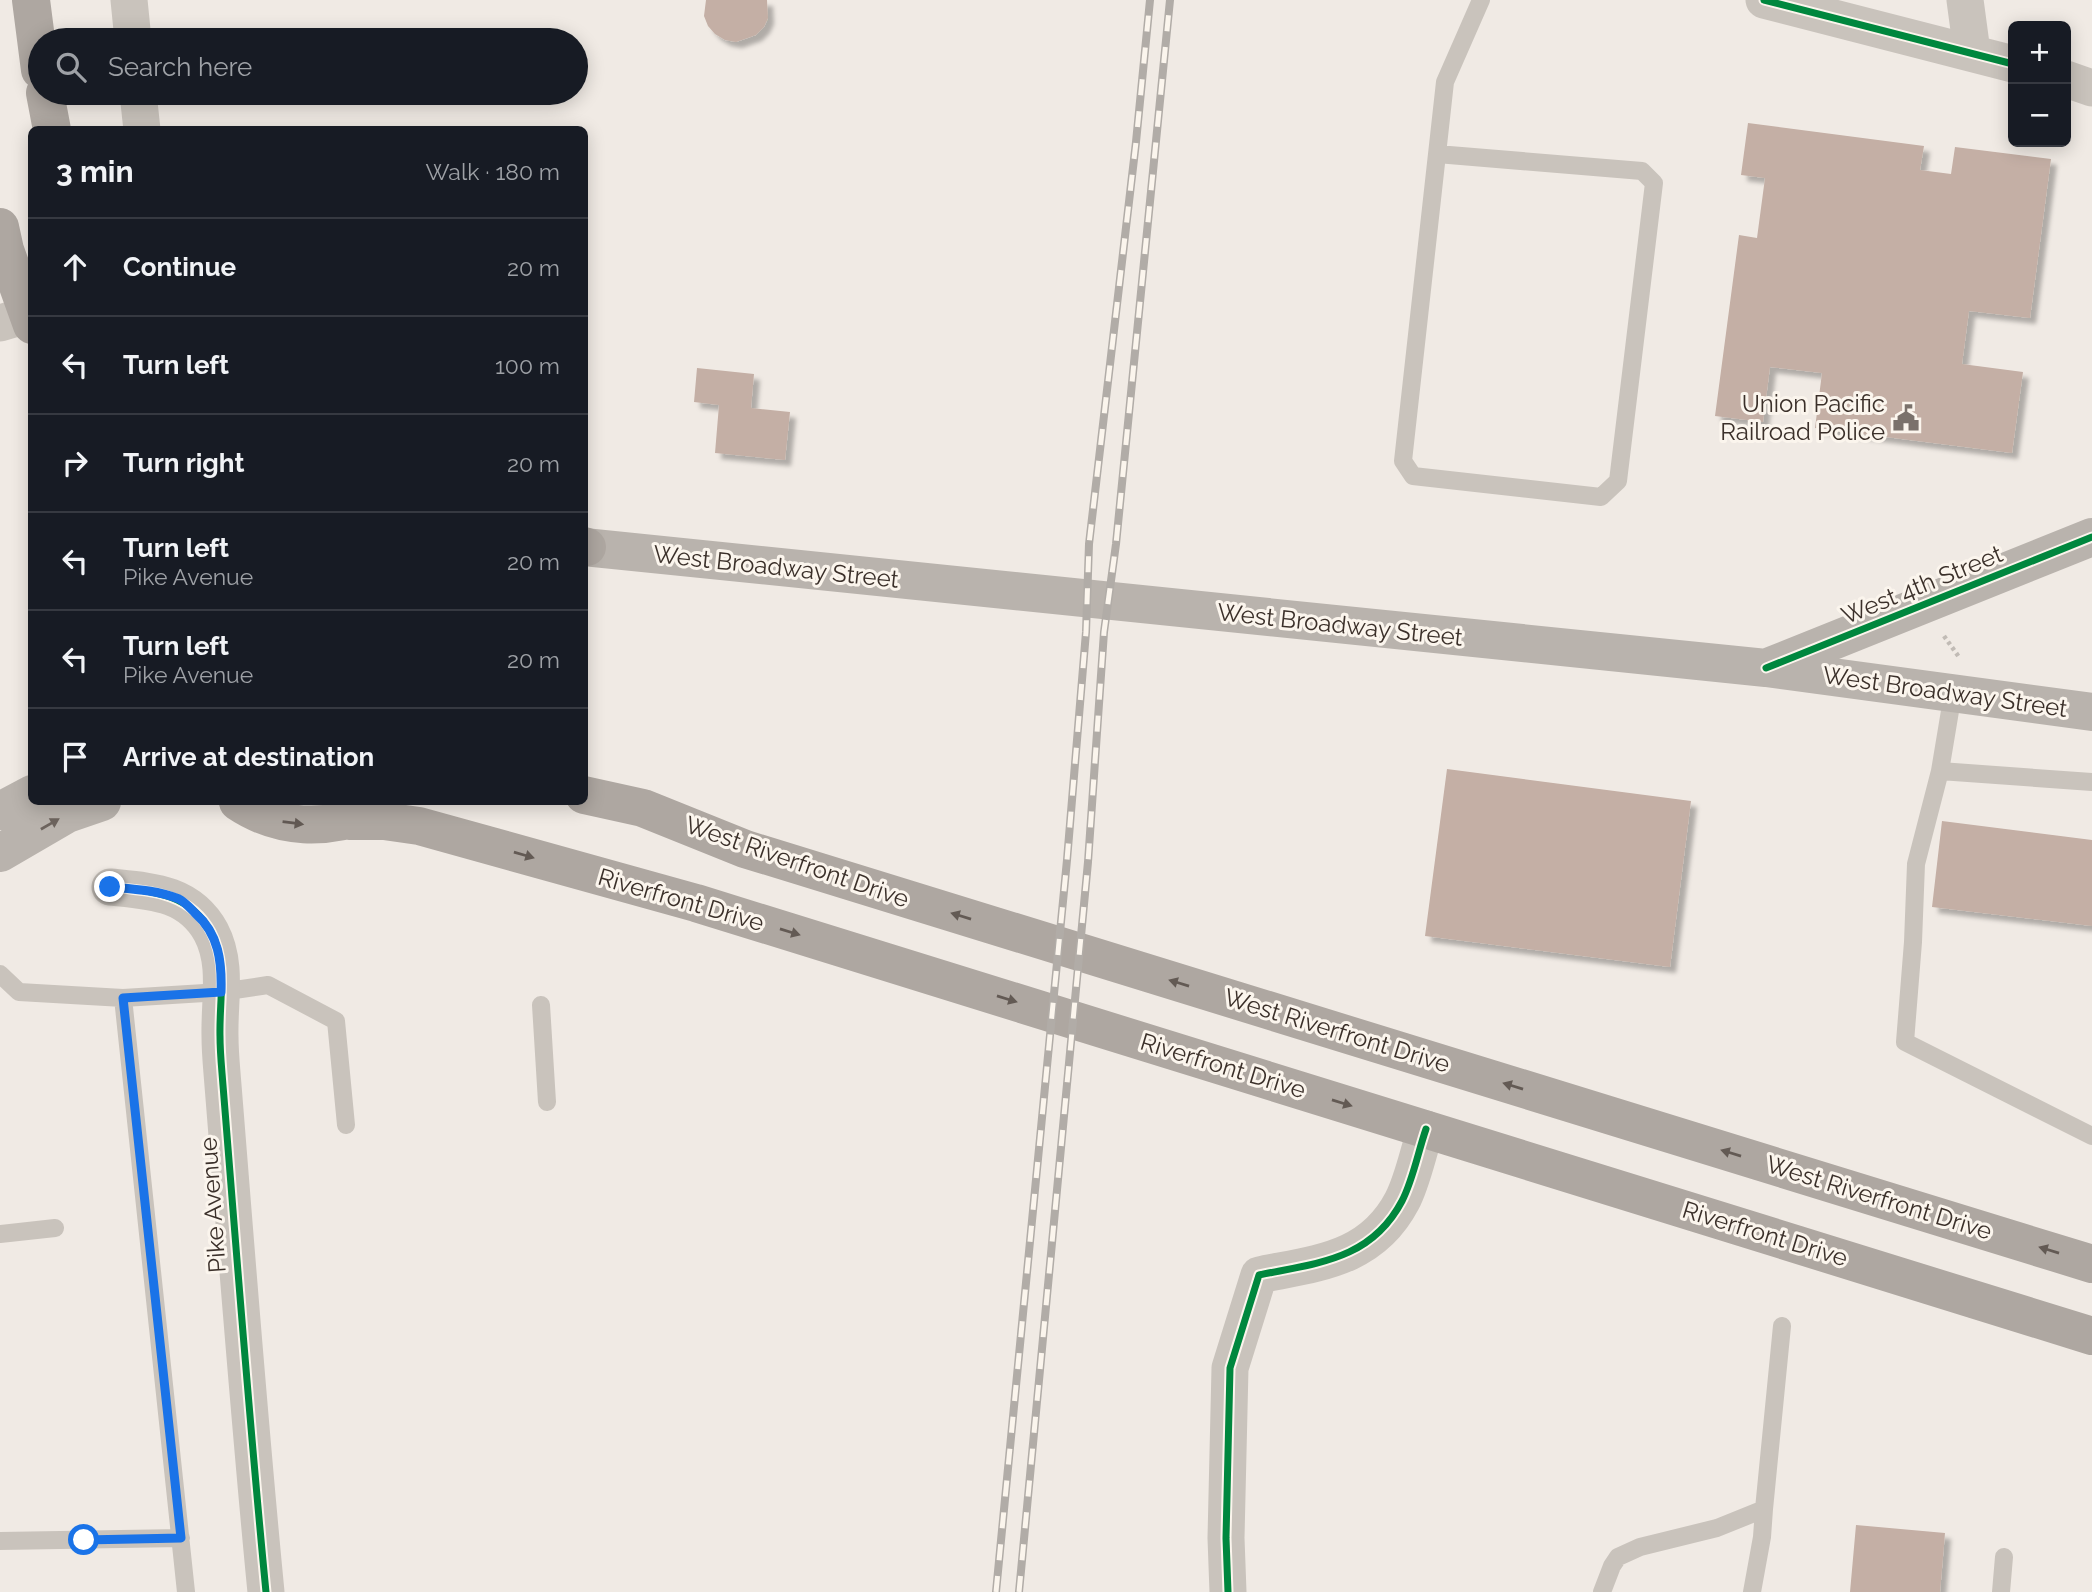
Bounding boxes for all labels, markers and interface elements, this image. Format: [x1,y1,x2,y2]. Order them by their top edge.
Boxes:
map controls [2008,21,2071,147]
button: + [2008,21,2071,84]
search box [28,28,588,105]
icon: search [52,48,90,86]
text: Search here [108,52,252,82]
button: − [2008,84,2071,147]
text: 3 min [56,154,134,189]
text: Walk · 180 m [426,158,560,185]
icon: ahead [56,248,94,286]
text: Continue [123,252,236,282]
text: 20 m [507,254,560,281]
icon: left [56,346,94,384]
text: Turn left [123,350,229,380]
text: 100 m [495,352,560,379]
place label: Union Pacific Railroad Police [1720,389,1885,446]
public building icon: Union Pacific Railroad Police [1891,403,1921,433]
icon: right [56,444,94,482]
text: Turn right [123,448,244,478]
text: 20 m [507,450,560,477]
text: Turn left [123,533,229,563]
street label: West Broadway Street [652,539,900,594]
street label: West 4th Street [1837,539,2007,630]
icon: left [56,542,94,580]
text: 20 m [507,548,560,575]
text: Pike Avenue [123,563,253,590]
street label: West Broadway Street [1216,597,1464,652]
text: Turn left [123,631,229,661]
icon: left [56,640,94,678]
text: 20 m [507,646,560,673]
street label: West Broadway Street [1821,660,2069,723]
text: Pike Avenue [123,661,253,688]
icon: arrive [56,738,94,776]
text: Arrive at destination [123,742,374,772]
street label: West Riverfront Drive [681,810,913,914]
one-way arrow [40,818,59,831]
one-way arrow [283,818,305,829]
one-way arrow [513,850,535,861]
street label: Riverfront Drive [595,863,767,937]
route end [94,871,125,902]
one-way arrow [951,910,972,920]
one-way arrow [780,927,801,938]
one-way arrow [1168,977,1189,987]
street label: West Riverfront Drive [1221,983,1453,1079]
one-way arrow [997,995,1018,1005]
street label: Riverfront Drive [1137,1027,1309,1105]
one-way arrow [1503,1080,1524,1090]
one-way arrow [1331,1098,1352,1108]
street label: Pike Avenue [193,1136,232,1274]
one-way arrow [1720,1147,1741,1157]
street label: West Riverfront Drive [1763,1150,1995,1246]
street label: Riverfront Drive [1679,1195,1851,1273]
one-way arrow [2039,1245,2060,1255]
route start [68,1524,99,1555]

